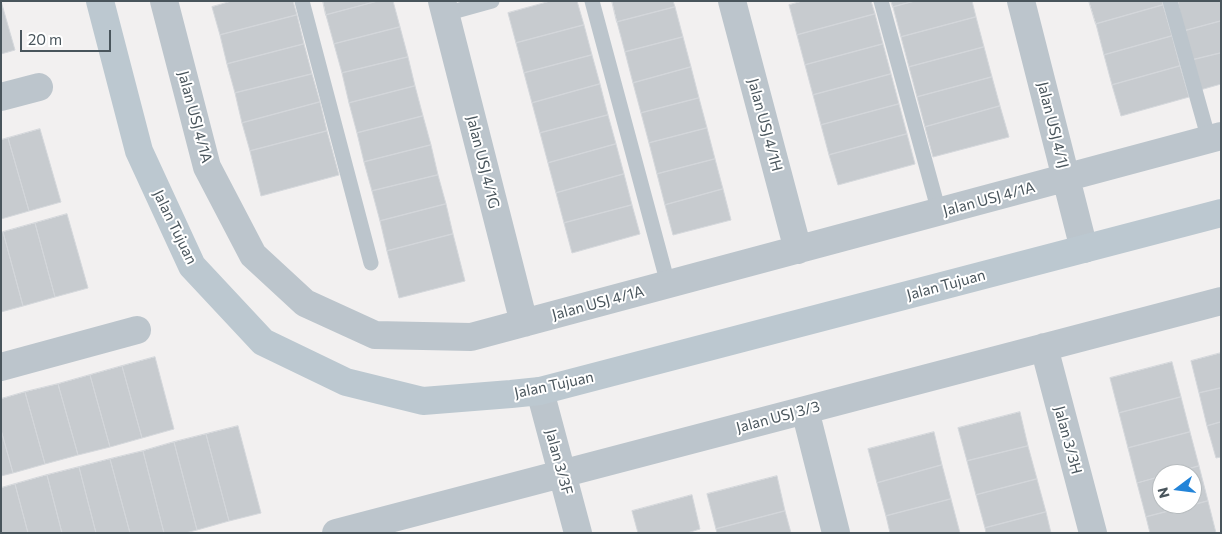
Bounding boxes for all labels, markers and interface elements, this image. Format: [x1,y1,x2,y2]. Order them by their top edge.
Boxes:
scale bar [22,20,114,52]
text: 20 m [28,30,62,48]
street label: Jalan USJ 4/1A [174,69,216,165]
street label: Jalan USJ 4/1H [744,76,786,174]
street label: Jalan USJ 4/1J [1034,80,1072,170]
street label: Jalan USJ 4/1G [463,114,503,210]
street label: Jalan USJ 4/1A [941,178,1037,220]
street label: Jalan Tujuan [149,187,201,267]
street label: Jalan Tujuan [905,266,987,304]
street label: Jalan USJ 4/1A [550,282,646,324]
street label: Jalan Tujuan [513,368,595,402]
street label: Jalan USJ 3/3 [734,397,822,437]
street label: Jalan 3/3H [1050,404,1086,476]
street label: Jalan 3/3F [542,427,576,497]
north arrow [1152,464,1202,514]
text: N [1153,485,1173,500]

